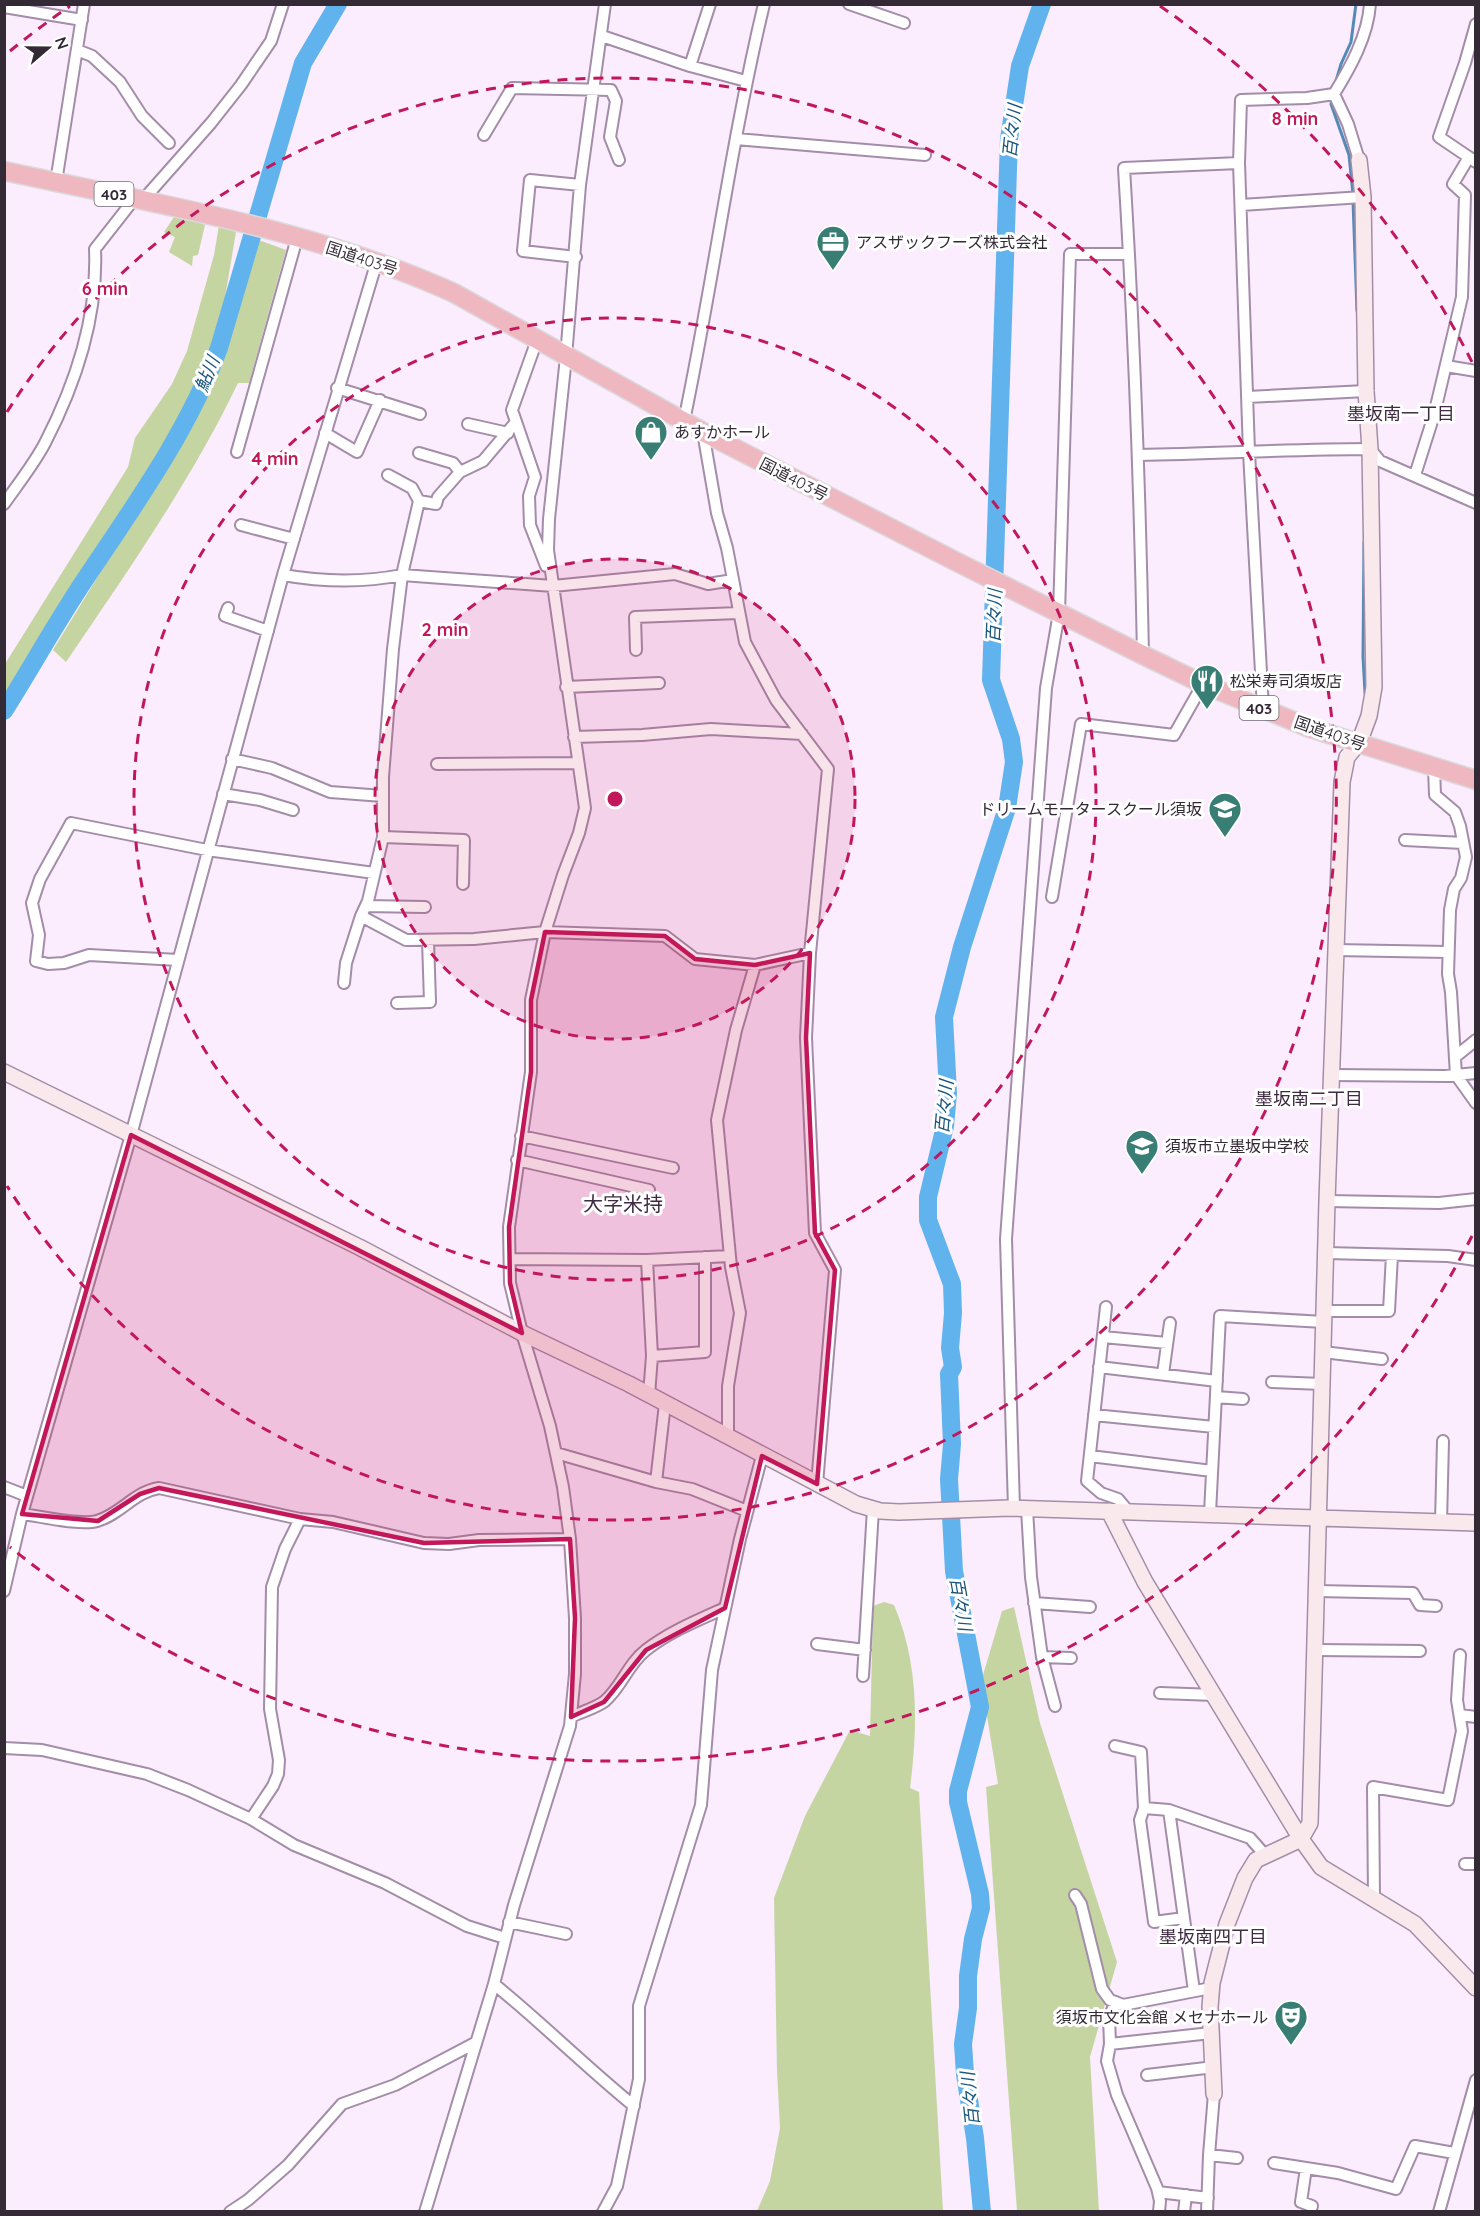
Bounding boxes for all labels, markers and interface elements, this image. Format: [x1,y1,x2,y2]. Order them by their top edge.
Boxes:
north arrow [18,18,78,78]
text: N [51,34,74,52]
water label: 百々川 [998,101,1026,159]
text: 8 min [1272,107,1318,130]
road number: 403 [94,182,134,206]
office icon: アスザックフーズ株式会社 [815,224,851,271]
place label: アスザックフーズ株式会社 [856,232,1047,252]
street label: 国道403号 [324,237,400,279]
text: 6 min [82,277,128,300]
water label: 鮎川 [190,351,225,395]
district label: 墨坂南一丁目 [1347,402,1455,425]
shop icon: あすかホール [633,414,669,461]
place label: あすかホール [674,422,770,442]
text: 4 min [251,447,299,470]
street label: 国道403号 [756,453,832,505]
water label: 百々川 [982,587,1007,643]
text: 2 min [422,618,468,641]
restaurant icon: 松栄寿司須坂店 [1189,663,1225,710]
place label: 松栄寿司須坂店 [1230,671,1342,691]
road number: 403 [1240,696,1278,720]
street label: 国道403号 [1292,711,1368,755]
centre of rings [605,789,625,809]
school or university icon: ドリームモータースクール須坂 [1207,791,1243,838]
place label: ドリームモータースクール須坂 [979,799,1202,819]
water label: 百々川 [930,1077,958,1135]
district label: 墨坂南二丁目 [1255,1087,1363,1110]
school or university icon: 須坂市立墨坂中学校 [1124,1128,1160,1175]
place label: 須坂市立墨坂中学校 [1165,1136,1309,1156]
district label: 大字米持 [583,1191,663,1216]
water label: 百々川 [945,1575,977,1635]
district label: 墨坂南四丁目 [1159,1925,1267,1948]
theatre icon: 須坂市文化会館 メセナホール [1273,1999,1309,2046]
place label: 須坂市文化会館 メセナホール [1056,2007,1268,2027]
water label: 百々川 [956,2069,984,2127]

